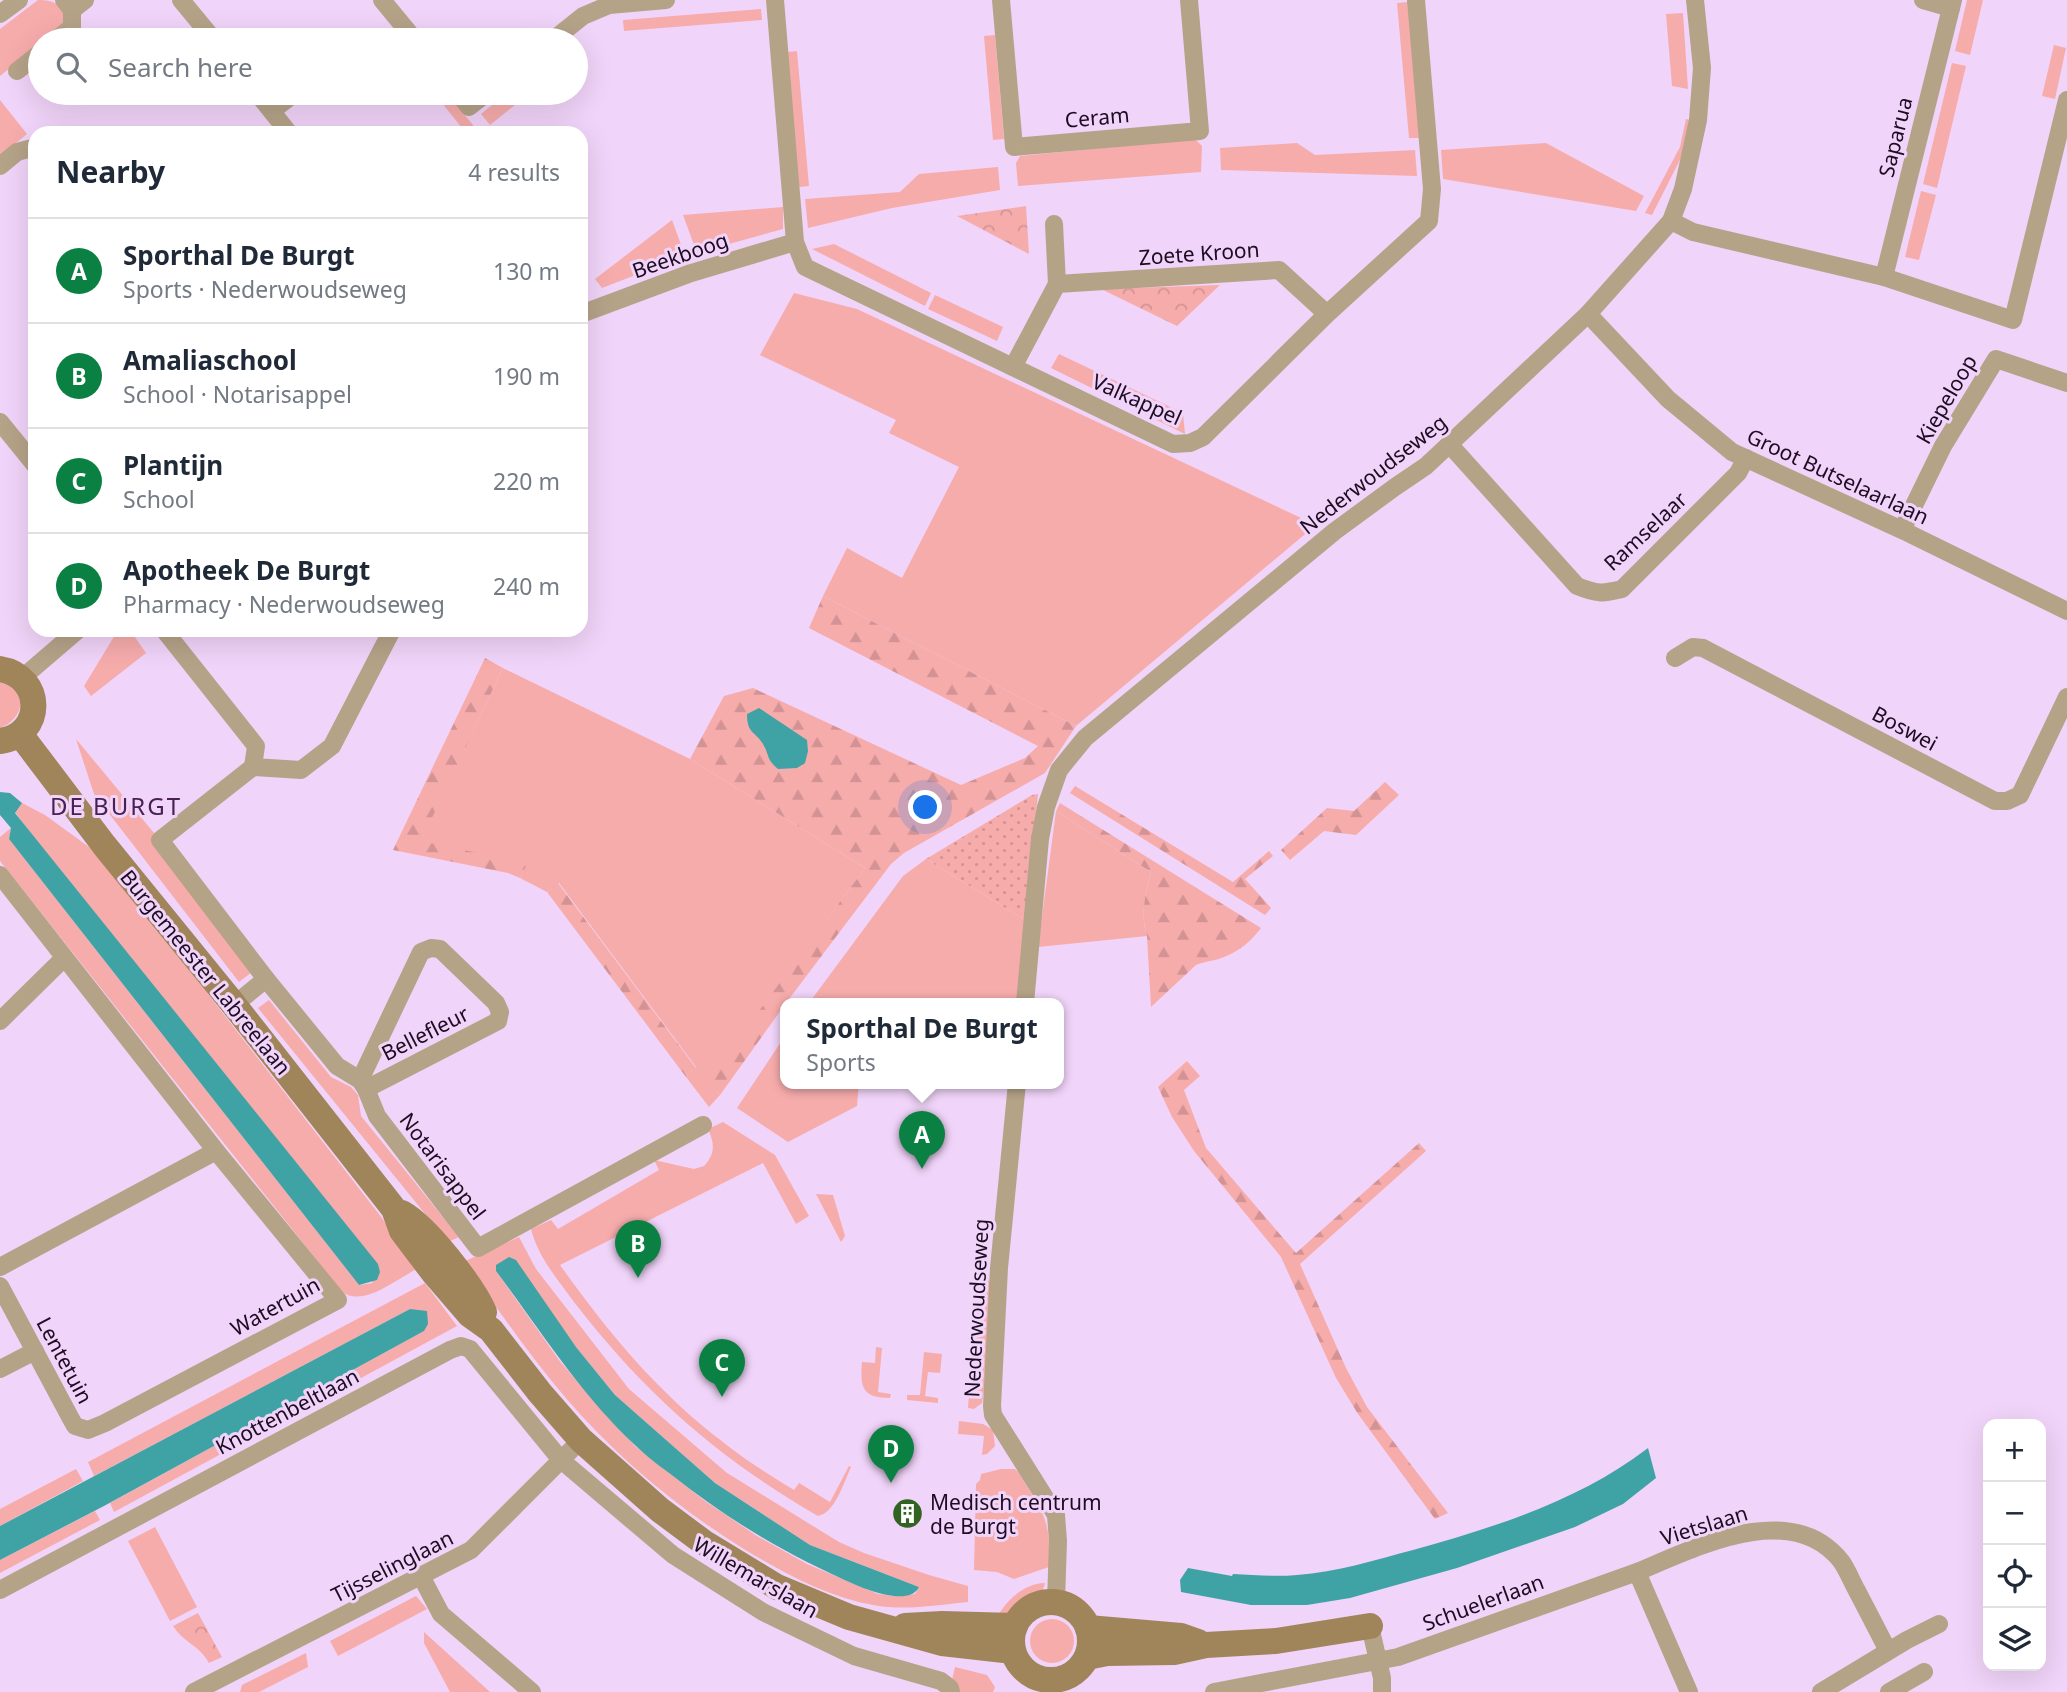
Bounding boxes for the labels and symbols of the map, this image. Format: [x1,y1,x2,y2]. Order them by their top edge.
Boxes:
street label: Saparua [1872,94,1918,180]
street label: Ceram [1064,100,1130,134]
street label: Beekboog [628,226,732,284]
street label: Zoete Kroon [1138,235,1260,271]
street label: Kiepeloop [1909,349,1983,449]
street label: Valkappel [1088,367,1186,431]
street label: Nederwoudseweg [1294,408,1452,540]
street label: Groot Butselaarlaan [1742,422,1934,530]
street label: Ramselaar [1597,485,1693,577]
street label: Boswei [1867,699,1943,757]
district label: DE BURGT [50,789,182,822]
your location [908,790,942,824]
street label: Burgemeester Labreelaan [114,864,298,1080]
street label: Bellefleur [377,999,474,1067]
street label: Notarisappel [394,1107,492,1225]
pin: A [899,1111,945,1169]
street label: Nederwoudseweg [957,1218,995,1398]
pin: B [615,1220,661,1278]
street label: Watertuin [225,1270,325,1342]
street label: Lentetuin [31,1312,99,1408]
pin: C [699,1339,745,1397]
street label: Knottenbeltlaan [211,1361,363,1461]
pin: D [868,1425,914,1483]
place label: Medisch centrum de Burgt [930,1488,1102,1540]
building icon: Medisch centrum de Burgt [890,1497,924,1531]
street label: Vietslaan [1657,1499,1751,1551]
street label: Tijsselinglaan [326,1523,458,1609]
street label: Willemarslaan [688,1530,824,1624]
street label: Schuelerlaan [1418,1567,1548,1637]

